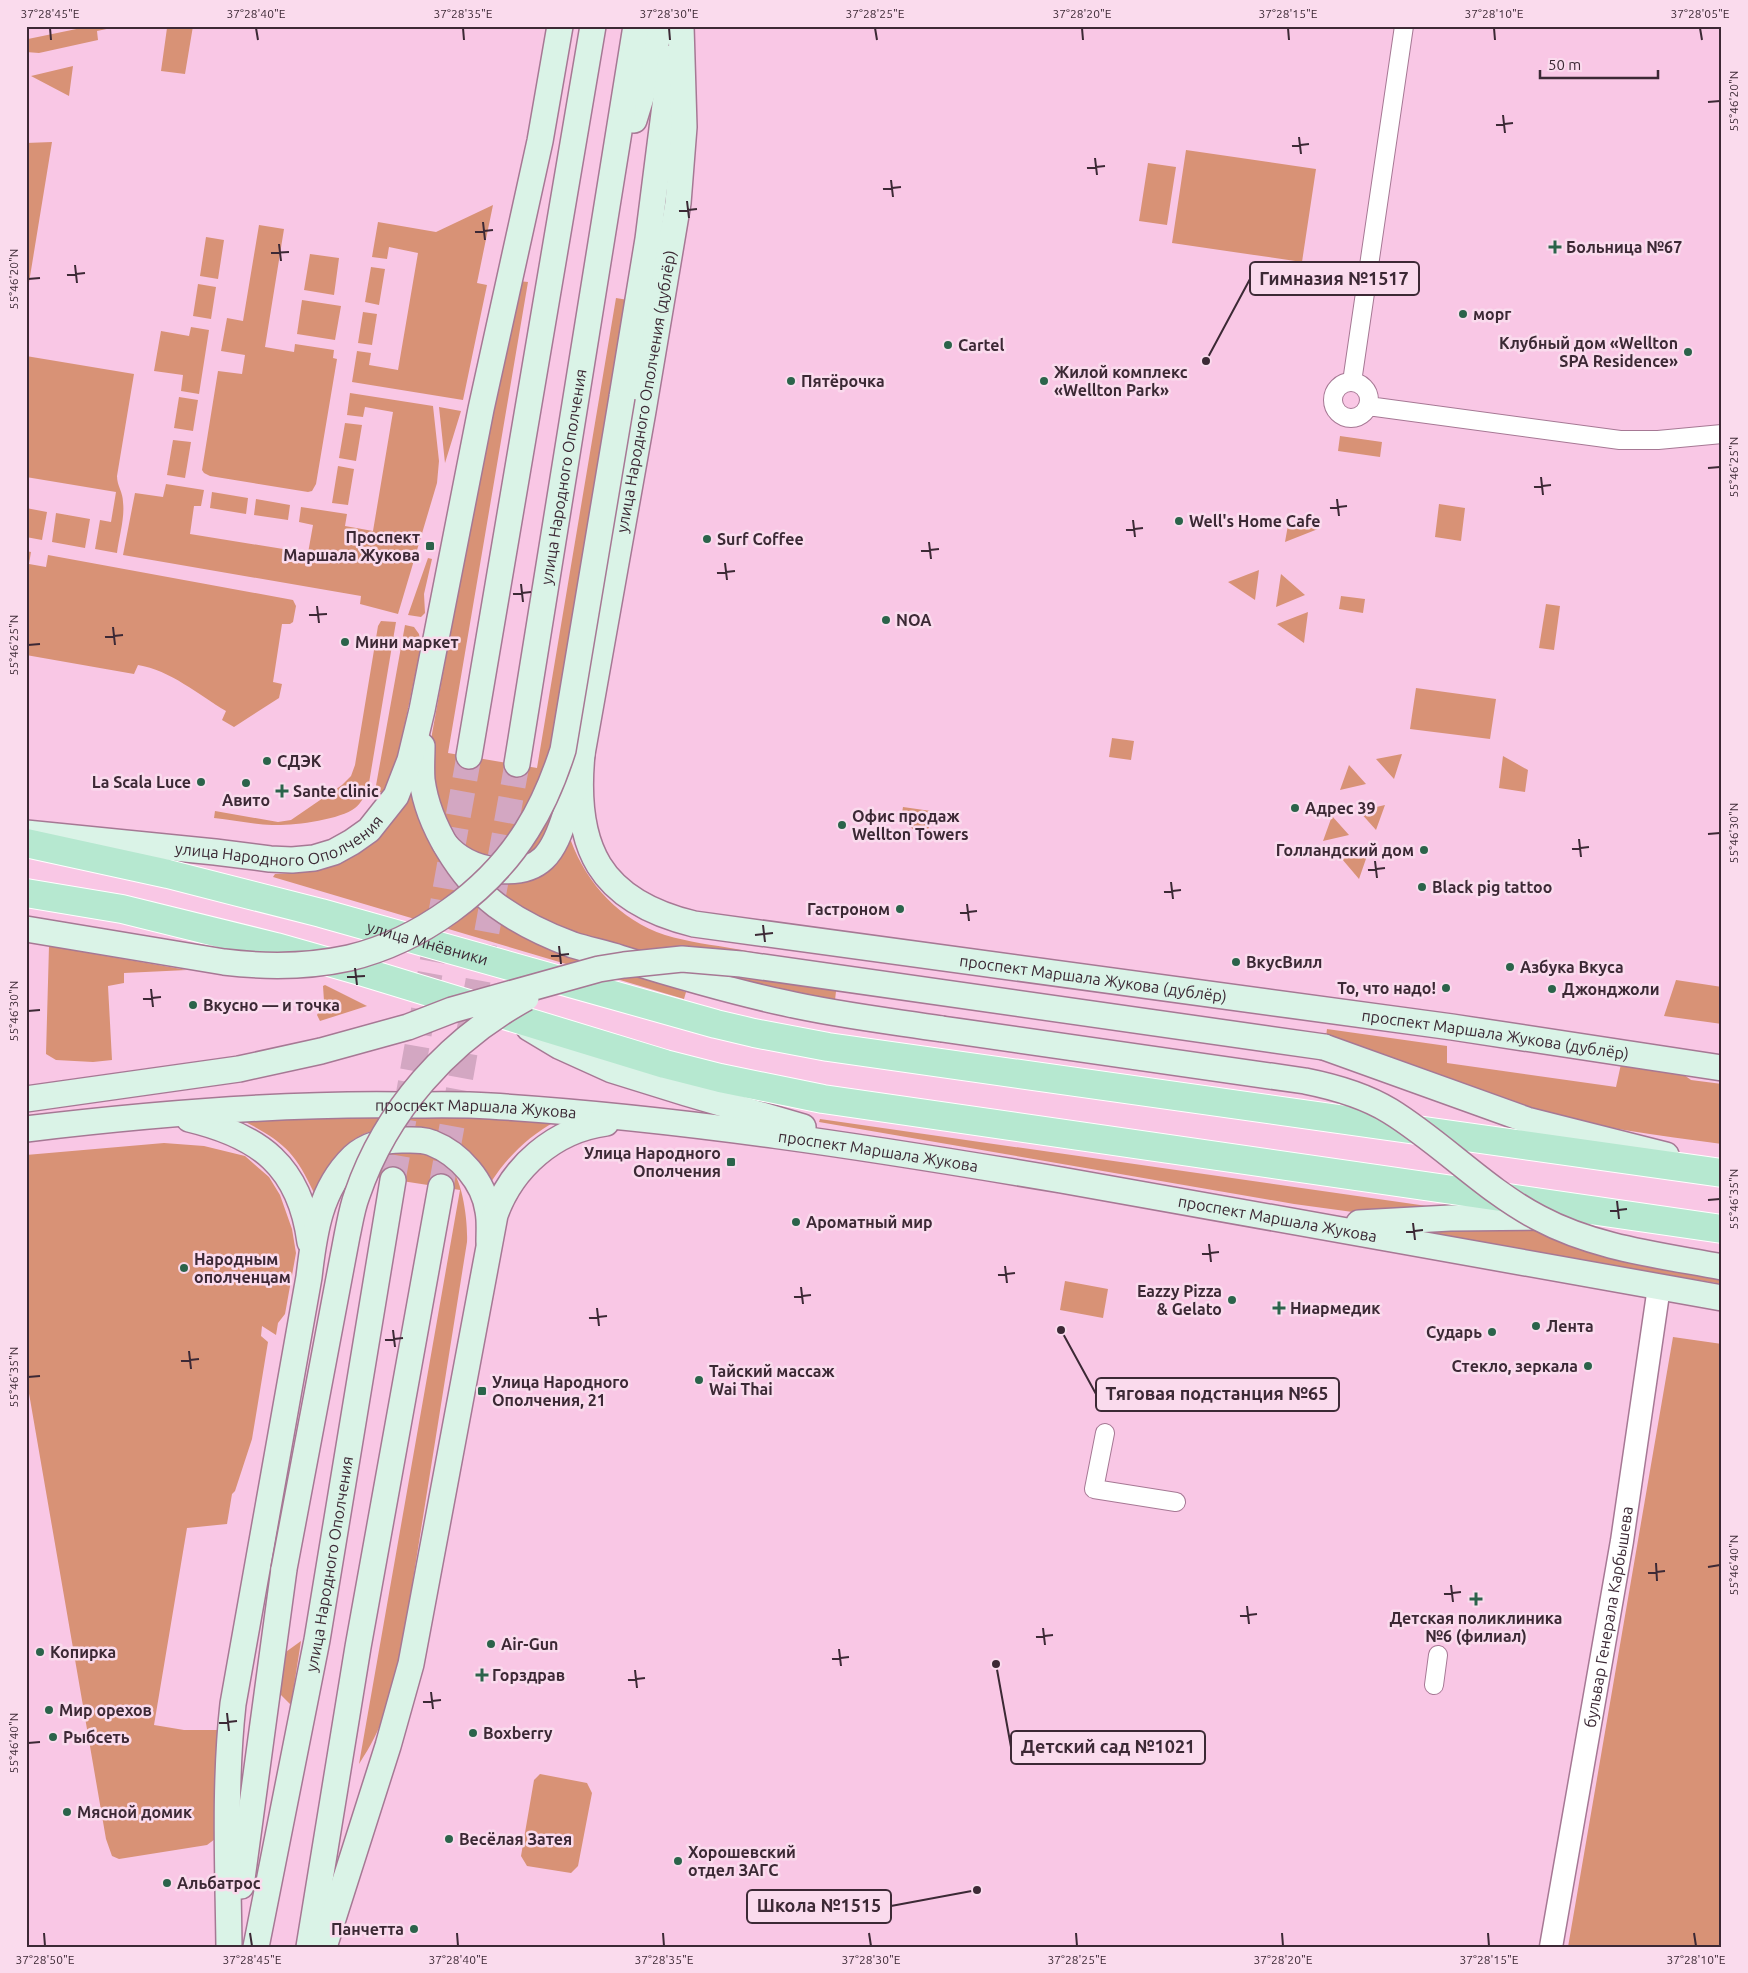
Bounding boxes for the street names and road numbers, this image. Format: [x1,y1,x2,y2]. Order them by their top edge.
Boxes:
street label: улица Народного Ополчения (дублёр) [613,249,680,534]
street label: улица Народного Ополчения [537,368,590,586]
street label: улица Народного Ополчения [174,812,386,869]
street label: улица Мнёвники [365,917,490,969]
street label: проспект Маршала Жукова (дублёр) [958,951,1228,1006]
street label: проспект Маршала Жукова (дублёр) [1361,1006,1630,1064]
street label: проспект Маршала Жукова [375,1096,577,1122]
street label: проспект Маршала Жукова [777,1127,979,1175]
street label: проспект Маршала Жукова [1177,1192,1378,1245]
street label: улица Народного Ополчения [302,1455,356,1673]
street label: бульвар Генерала Карбышева [1581,1505,1636,1729]

